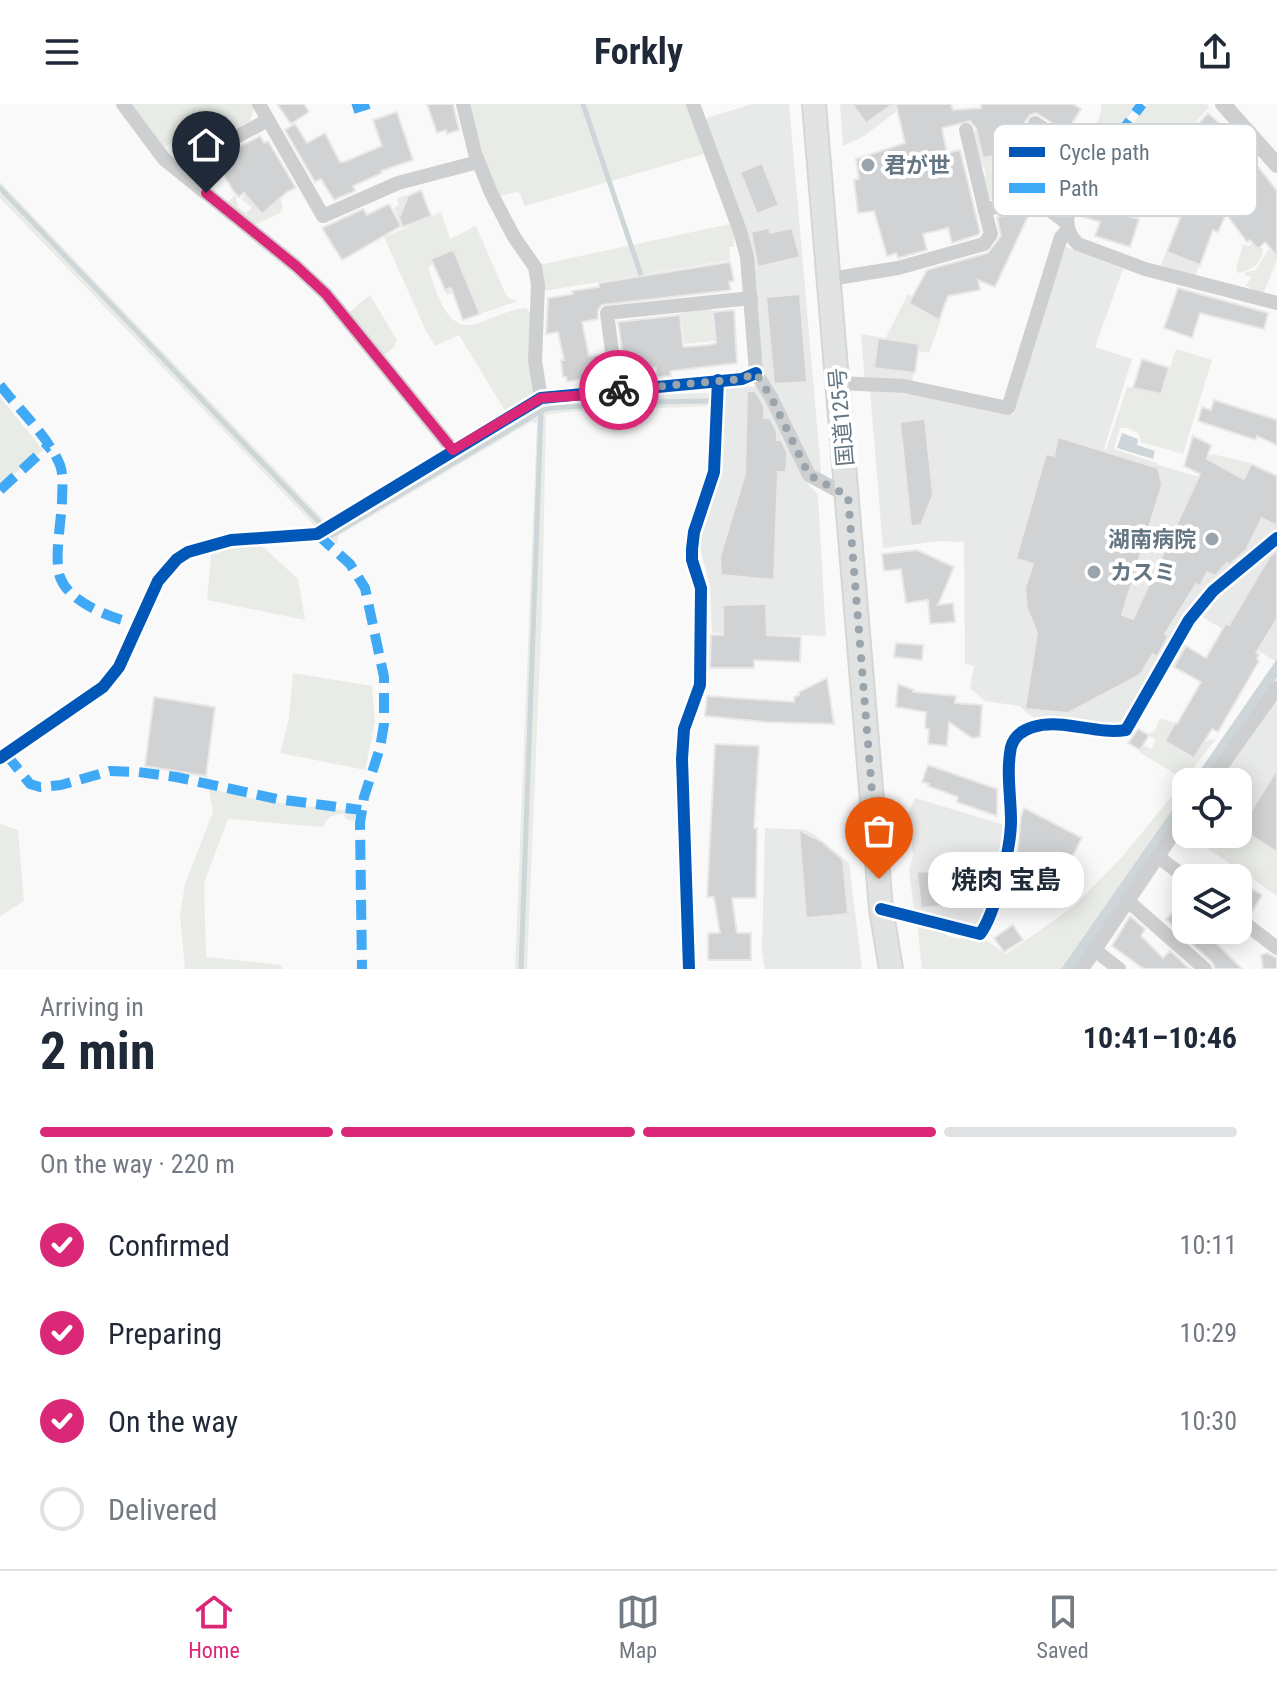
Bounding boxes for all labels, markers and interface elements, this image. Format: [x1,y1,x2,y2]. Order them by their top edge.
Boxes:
icon: menu [40,30,84,74]
icon: share [1193,30,1237,74]
text: Forkly [594,31,683,73]
pin [172,111,240,193]
icon: home [184,123,228,167]
legend [993,124,1257,216]
text: Cycle path [1059,140,1150,165]
place label: 君が世 [884,153,950,178]
marker: 君が世 [859,156,877,174]
text: Path [1059,176,1099,201]
courier [579,350,659,430]
street label: 国道125号 [825,367,858,467]
icon: bike [597,368,641,412]
place label: 湖南病院 [1108,527,1196,552]
marker: 湖南病院 [1203,530,1221,548]
place label: カスミ [1110,560,1176,585]
marker: カスミ [1085,563,1103,581]
map controls [1172,768,1252,944]
button: locate [1172,768,1252,848]
pin [845,797,913,879]
icon: bag [857,809,901,853]
callout: 焼肉 宝島 [927,851,1083,907]
button: layers [1172,864,1252,944]
text: 焼肉 宝島 [951,865,1061,895]
text: Arriving in [40,992,144,1022]
text: 10:41–10:46 [1083,1020,1237,1055]
text: 2 min [40,1021,156,1082]
text: On the way · 220 m [40,1149,235,1179]
icon: check [40,1223,84,1267]
text: Confirmed [108,1228,230,1263]
text: 10:11 [1180,1230,1237,1260]
icon: check [40,1311,84,1355]
text: Preparing [108,1316,222,1351]
text: 10:29 [1180,1318,1237,1348]
icon: check [40,1399,84,1443]
text: On the way [108,1404,238,1439]
text: 10:30 [1180,1406,1237,1436]
text: Delivered [108,1492,217,1527]
tab: Home [188,1590,240,1663]
tab: Map [616,1590,660,1663]
tab: Saved [1037,1590,1089,1663]

